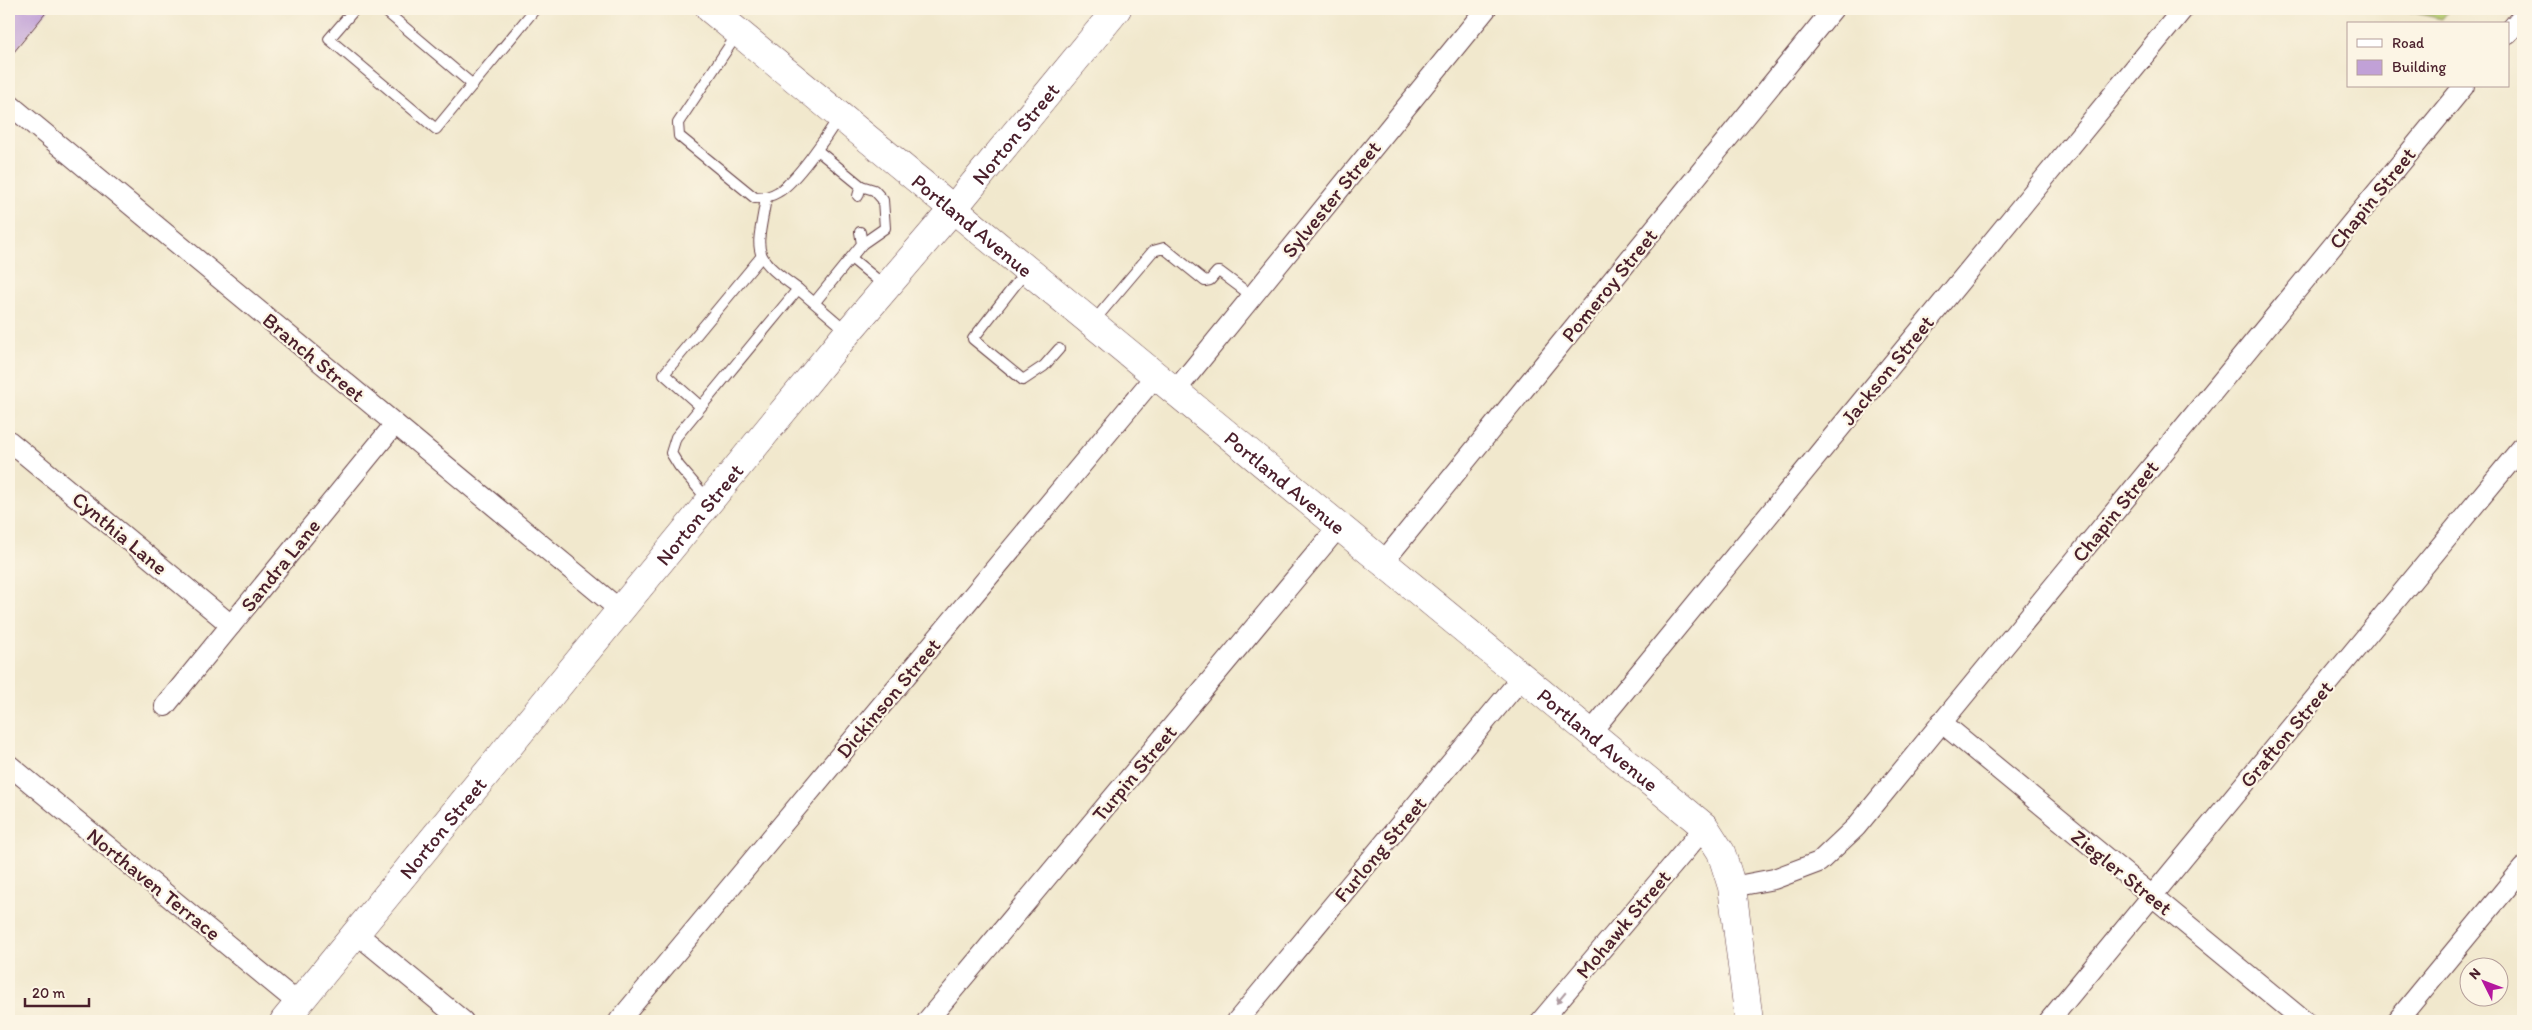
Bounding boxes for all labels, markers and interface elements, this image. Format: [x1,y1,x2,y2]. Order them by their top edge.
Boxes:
legend [2347,22,2510,88]
text: Road [2392,34,2425,52]
text: Building [2392,58,2446,76]
street label: Norton Street [966,77,1064,189]
street label: Sylvester Street [1276,135,1386,262]
street label: Chapin Street [2323,142,2421,254]
street label: Portland Avenue [907,168,1038,282]
street label: Pomeroy Street [1556,223,1662,347]
street label: Branch Street [258,307,370,407]
street label: Jackson Street [1835,310,1939,430]
street label: Portland Avenue [1220,425,1351,539]
street label: Chapin Street [2066,455,2164,567]
street label: Norton Street [650,458,748,570]
street label: Cynthia Lane [67,486,173,580]
street label: Sandra Lane [235,513,325,617]
street label: Dickinson Street [831,633,946,763]
street label: Grafton Street [2234,675,2338,793]
street label: Portland Avenue [1533,682,1664,796]
street label: Turpin Street [1086,720,1182,826]
street label: Norton Street [393,772,491,884]
street label: Furlong Street [1329,791,1432,907]
street label: Northaven Terrace [82,822,226,946]
street label: Ziegler Street [2066,824,2178,920]
street label: Mohawk Street [1570,864,1676,983]
north arrow [2460,958,2510,1008]
text: N [2465,964,2484,983]
scale bar [25,975,89,1007]
text: 20 m [32,984,66,1002]
one-way arrow [1555,991,1566,1004]

